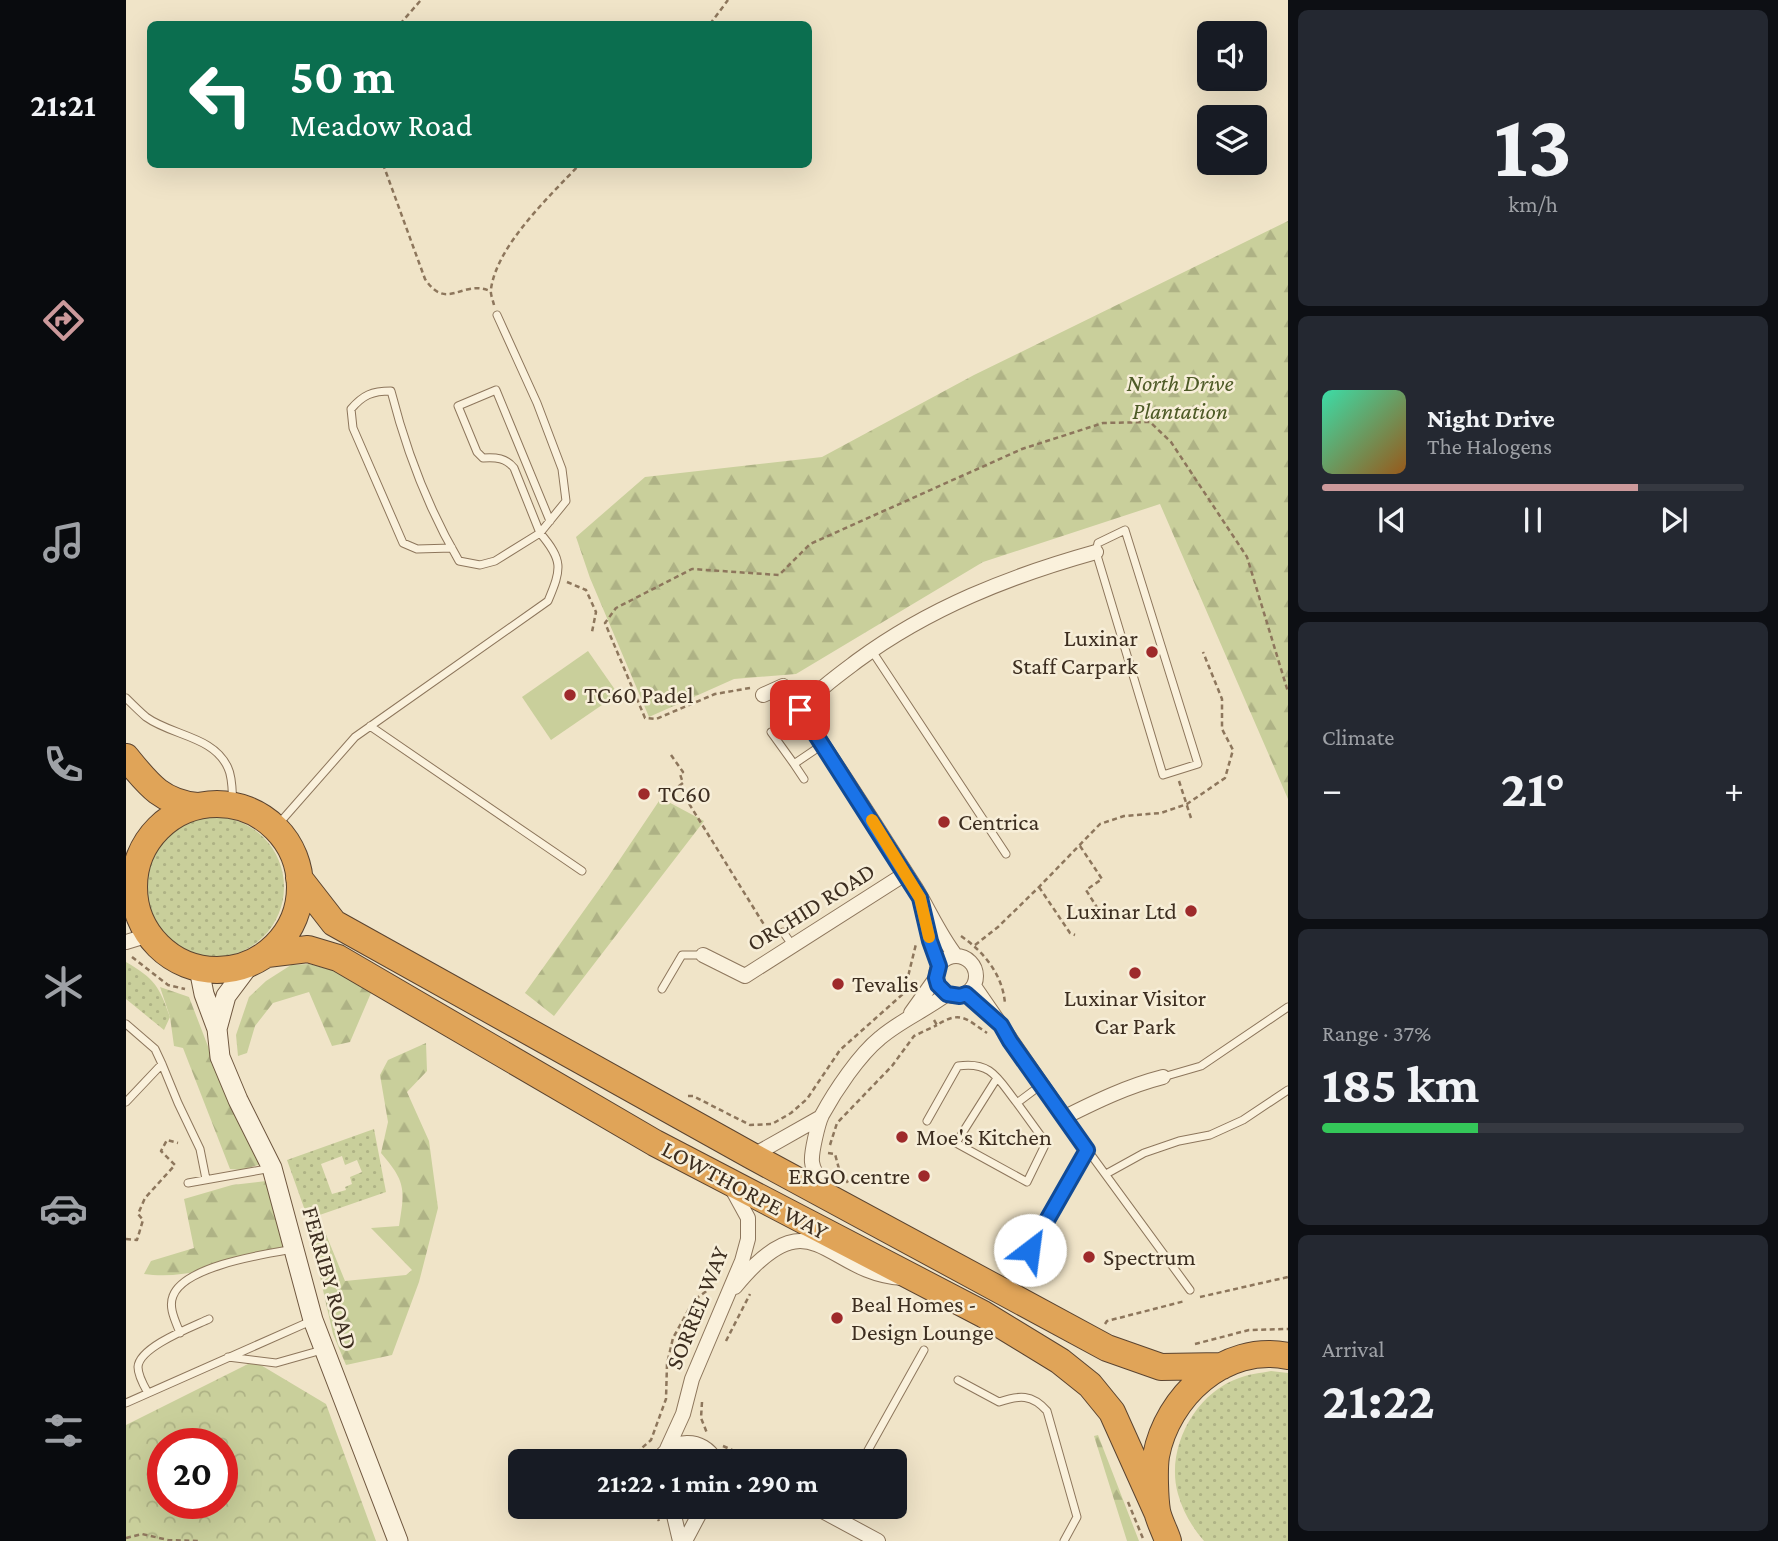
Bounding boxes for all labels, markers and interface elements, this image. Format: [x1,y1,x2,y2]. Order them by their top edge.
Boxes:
map controls [1197,21,1267,175]
button: sound [1197,21,1267,91]
icon: left [175,49,266,140]
text: 50 m [290,49,395,104]
text: 21:21 [30,87,96,123]
text: 13 [1494,94,1572,196]
button: layers [1197,105,1267,175]
text: Meadow Road [290,107,473,143]
text: km/h [1508,191,1558,217]
icon: directions [39,296,88,345]
park label: North Drive Plantation [1126,369,1234,424]
text: Night Drive [1427,404,1555,433]
text: The Halogens [1427,433,1552,459]
icon: previous [1373,501,1411,539]
icon: pause [1514,501,1552,539]
icon: next [1655,501,1693,539]
icon: music [39,518,88,567]
place label: Luxinar Staff Carpark [1012,624,1139,679]
marker: Luxinar Staff Carpark [1144,644,1160,660]
pin [770,680,830,740]
place label: TC60 Padel [584,681,694,708]
marker: TC60 Padel [562,687,578,703]
icon: arrive [781,691,819,729]
text: Climate [1322,724,1394,750]
icon: phone [39,740,88,789]
text: 21° [1501,759,1565,817]
text: − [1322,768,1342,810]
text: + [1724,768,1744,810]
place label: TC60 [658,780,711,807]
marker: TC60 [636,786,652,802]
place label: Centrica [958,808,1039,835]
marker: Centrica [936,814,952,830]
street label: ORCHID ROAD [742,857,880,957]
place label: Luxinar Ltd [1066,897,1177,924]
marker: Luxinar Ltd [1183,903,1199,919]
icon: climate [39,962,88,1011]
marker: Luxinar Visitor Car Park [1127,965,1143,981]
place label: Tevalis [852,970,919,997]
marker: Tevalis [830,976,846,992]
place label: Luxinar Visitor Car Park [1064,984,1207,1039]
text: Range · 37% [1322,1020,1431,1046]
text: 185 km [1322,1055,1479,1113]
place label: Moe's Kitchen [916,1123,1052,1150]
marker: Moe's Kitchen [894,1129,910,1145]
street label: LOWTHORPE WAY [658,1134,833,1245]
place label: ERGO centre [788,1162,910,1189]
marker: ERGO centre [916,1168,932,1184]
icon: car [39,1184,88,1233]
street label: FERRIBY ROAD [297,1203,364,1352]
position arrow [993,1213,1067,1287]
street label: SORREL WAY [660,1242,734,1373]
place label: Spectrum [1103,1243,1196,1270]
marker: Spectrum [1081,1249,1097,1265]
place label: Beal Homes - Design Lounge [851,1290,994,1345]
marker: Beal Homes - Design Lounge [829,1310,845,1326]
text: Arrival [1322,1336,1385,1362]
text: 21:22 [1322,1371,1435,1429]
icon: filters [39,1406,88,1455]
speed limit sign: 20 [147,1428,238,1519]
text: 21:22 · 1 min · 290 m [597,1469,818,1498]

